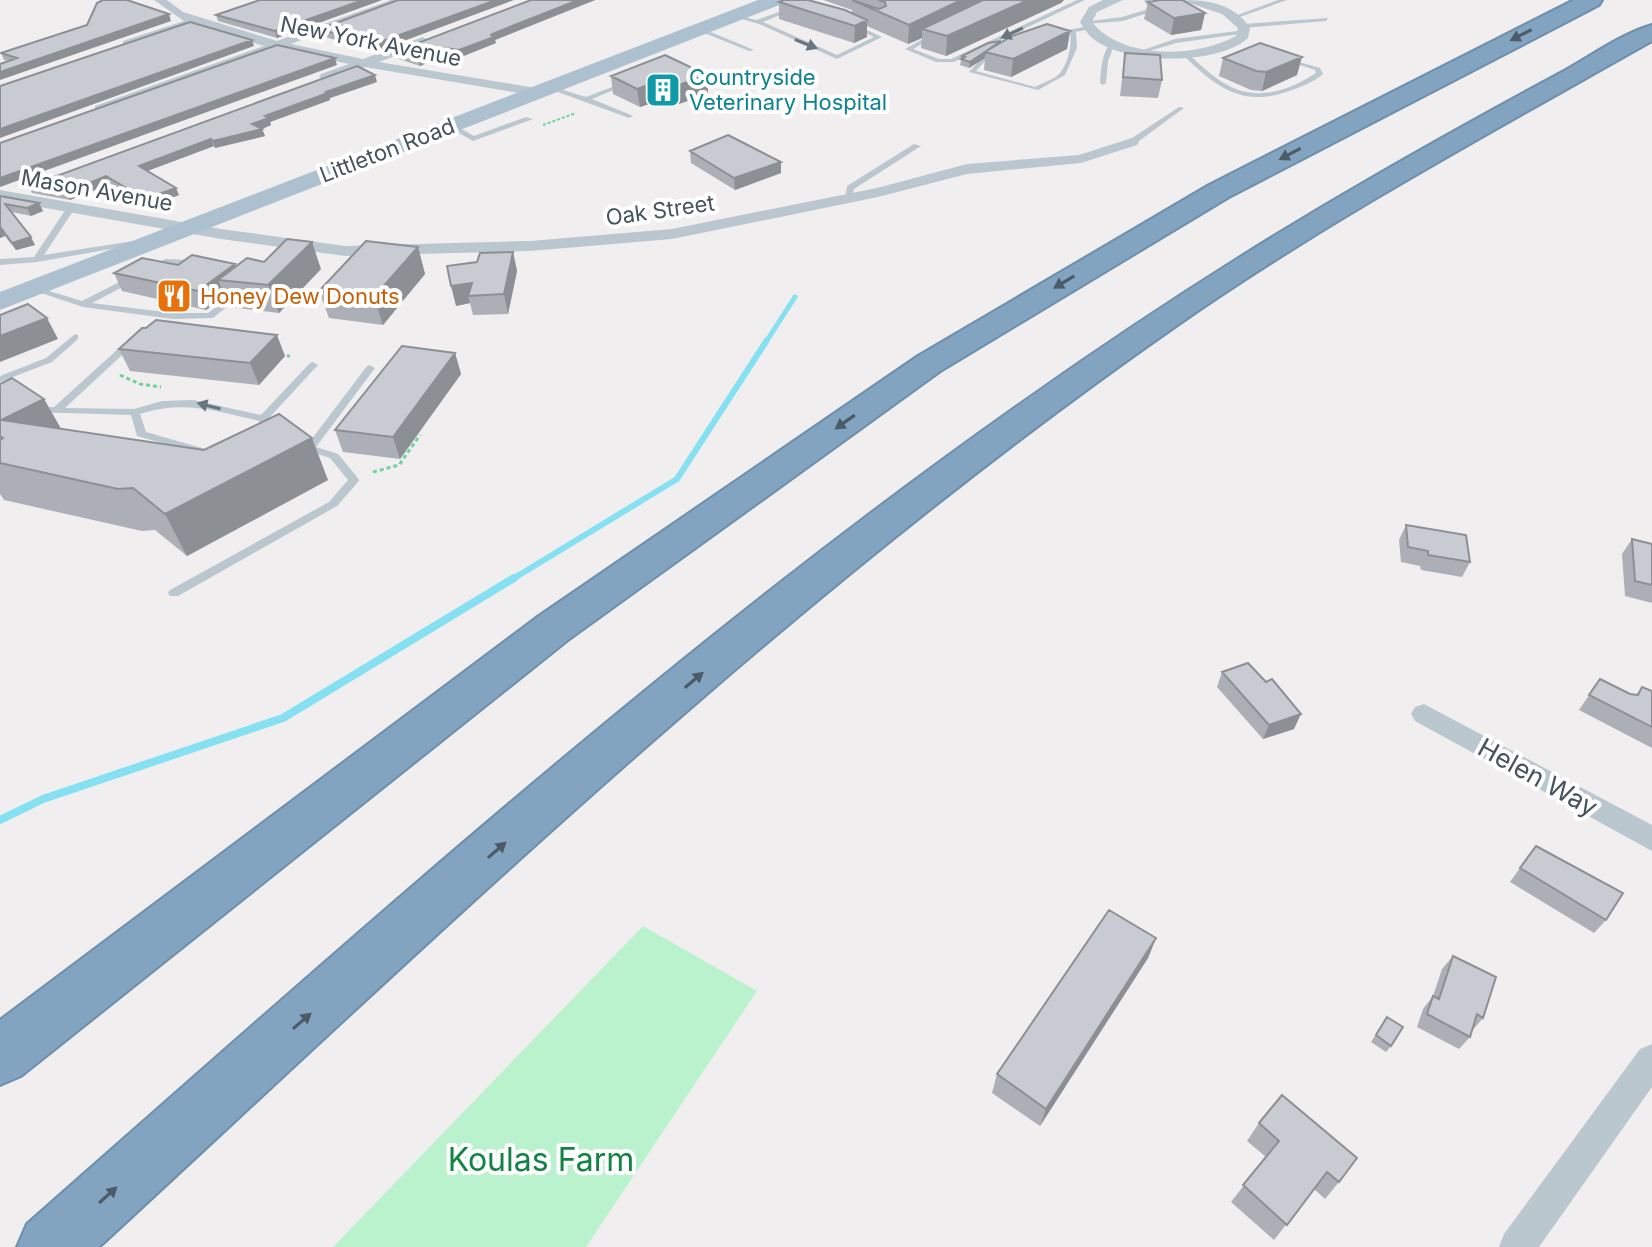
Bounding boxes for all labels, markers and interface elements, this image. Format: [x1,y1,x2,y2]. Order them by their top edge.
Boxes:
street label: New York Avenue [278,11,464,71]
one-way arrow [1000,26,1023,40]
one-way arrow [1510,29,1533,42]
one-way arrow [794,38,818,51]
place label: Countryside Veterinary Hospital [689,64,887,115]
building icon: Countryside Veterinary Hospital [644,71,682,109]
street label: Littleton Road [316,112,458,188]
one-way arrow [1278,147,1301,161]
street label: Mason Avenue [19,164,175,216]
street label: Oak Street [604,190,716,230]
one-way arrow [1053,274,1075,288]
restaurant icon: Honey Dew Donuts [155,277,193,315]
place label: Honey Dew Donuts [200,283,400,309]
one-way arrow [196,400,221,412]
one-way arrow [834,414,855,429]
one-way arrow [683,672,703,689]
street label: Helen Way [1473,732,1603,822]
one-way arrow [486,842,506,859]
one-way arrow [292,1013,311,1031]
park label: Koulas Farm [448,1140,634,1179]
one-way arrow [98,1186,118,1204]

